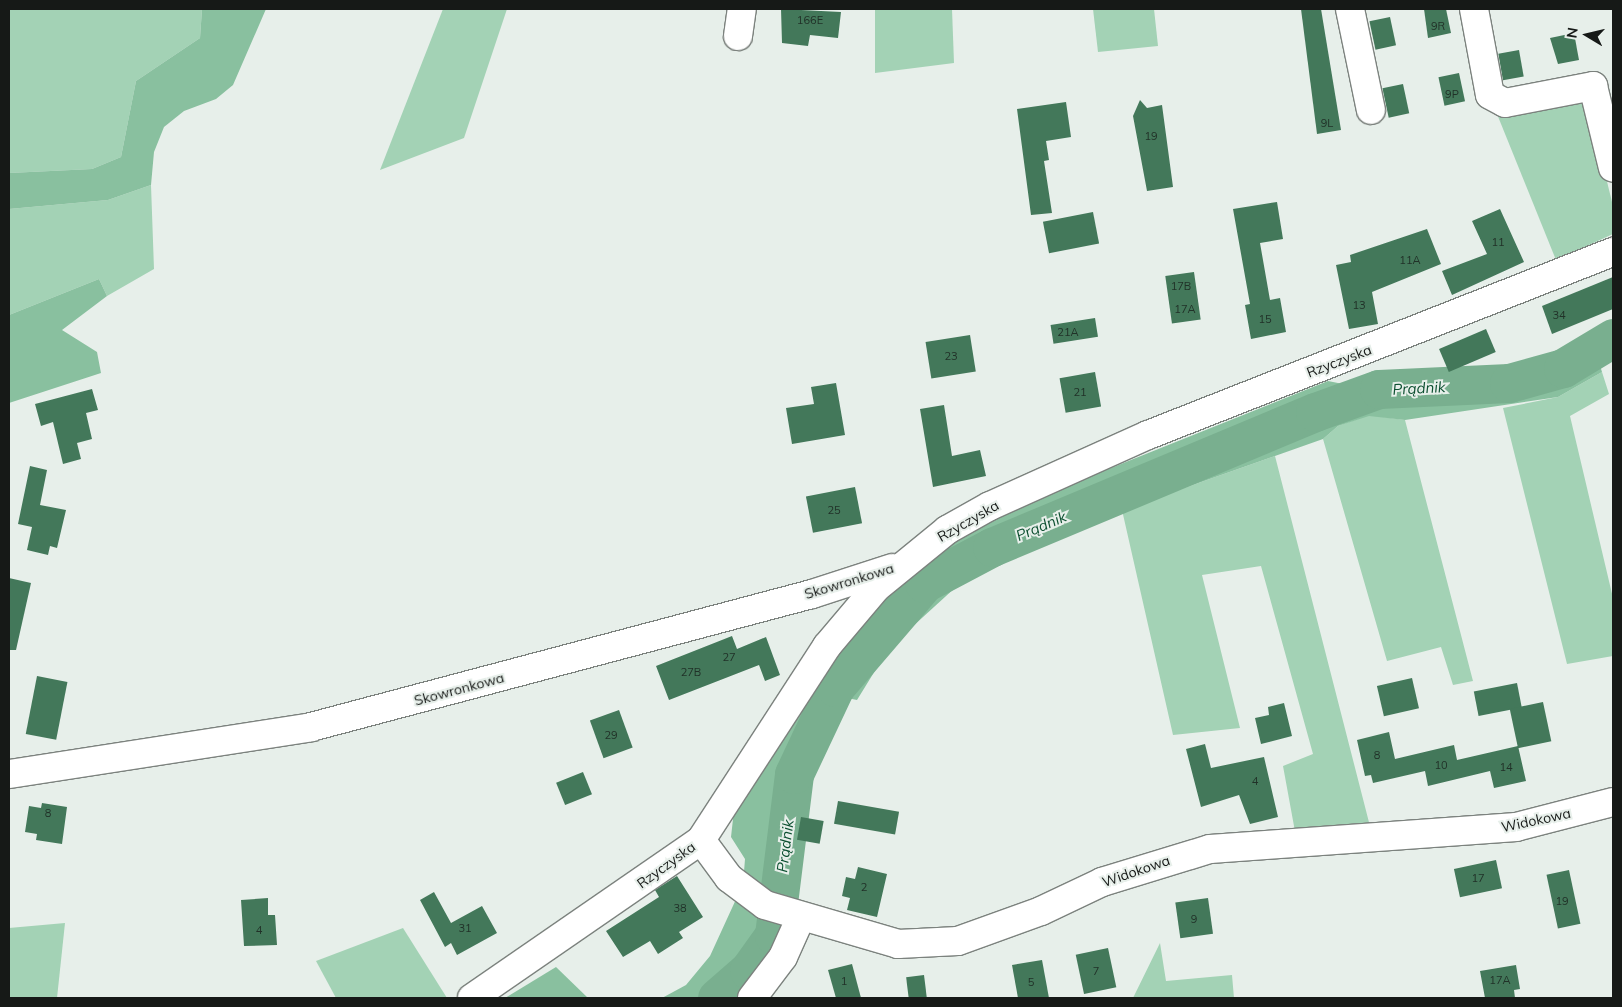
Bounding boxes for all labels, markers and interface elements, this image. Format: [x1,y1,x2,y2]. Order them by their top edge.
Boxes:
north arrow [1562,10,1612,60]
house number: 166E [797,13,823,27]
house number: 9R [1431,19,1445,33]
text: N [1562,26,1582,39]
house number: 9P [1445,87,1459,101]
house number: 9L [1321,116,1333,130]
house number: 19 [1144,129,1158,143]
house number: 11 [1491,235,1505,249]
house number: 11A [1399,253,1421,267]
house number: 17B [1171,279,1191,293]
house number: 13 [1352,298,1366,312]
house number: 17A [1174,302,1196,316]
house number: 34 [1552,308,1566,322]
house number: 15 [1258,312,1272,326]
house number: 21A [1057,325,1079,339]
street label: Rzyczyska [1304,341,1374,381]
house number: 23 [944,349,958,363]
water label: Prądnik [1392,378,1446,398]
house number: 21 [1073,385,1087,399]
street label: Rzyczyska [934,497,1002,545]
house number: 25 [827,503,841,517]
water label: Prądnik [1013,507,1069,545]
street label: Skowronkowa [802,559,896,603]
house number: 27 [722,650,736,664]
house number: 27B [681,665,701,679]
street label: Skowronkowa [412,669,506,709]
house number: 29 [604,728,618,742]
house number: 8 [1374,748,1380,762]
house number: 10 [1434,758,1448,772]
house number: 14 [1499,760,1513,774]
house number: 4 [1252,774,1258,788]
street label: Widokowa [1500,804,1572,836]
house number: 8 [45,806,51,820]
water label: Prądnik [773,819,797,873]
street label: Rzyczyska [634,838,698,892]
street label: Widokowa [1100,852,1172,890]
house number: 17 [1471,871,1485,885]
house number: 2 [861,880,867,894]
house number: 19 [1555,894,1569,908]
house number: 38 [673,901,687,915]
house number: 9 [1191,912,1197,926]
house number: 31 [458,921,472,935]
house number: 4 [256,923,262,937]
house number: 7 [1093,964,1099,978]
house number: 17A [1489,973,1511,987]
house number: 1 [841,974,847,988]
house number: 5 [1028,975,1034,989]

